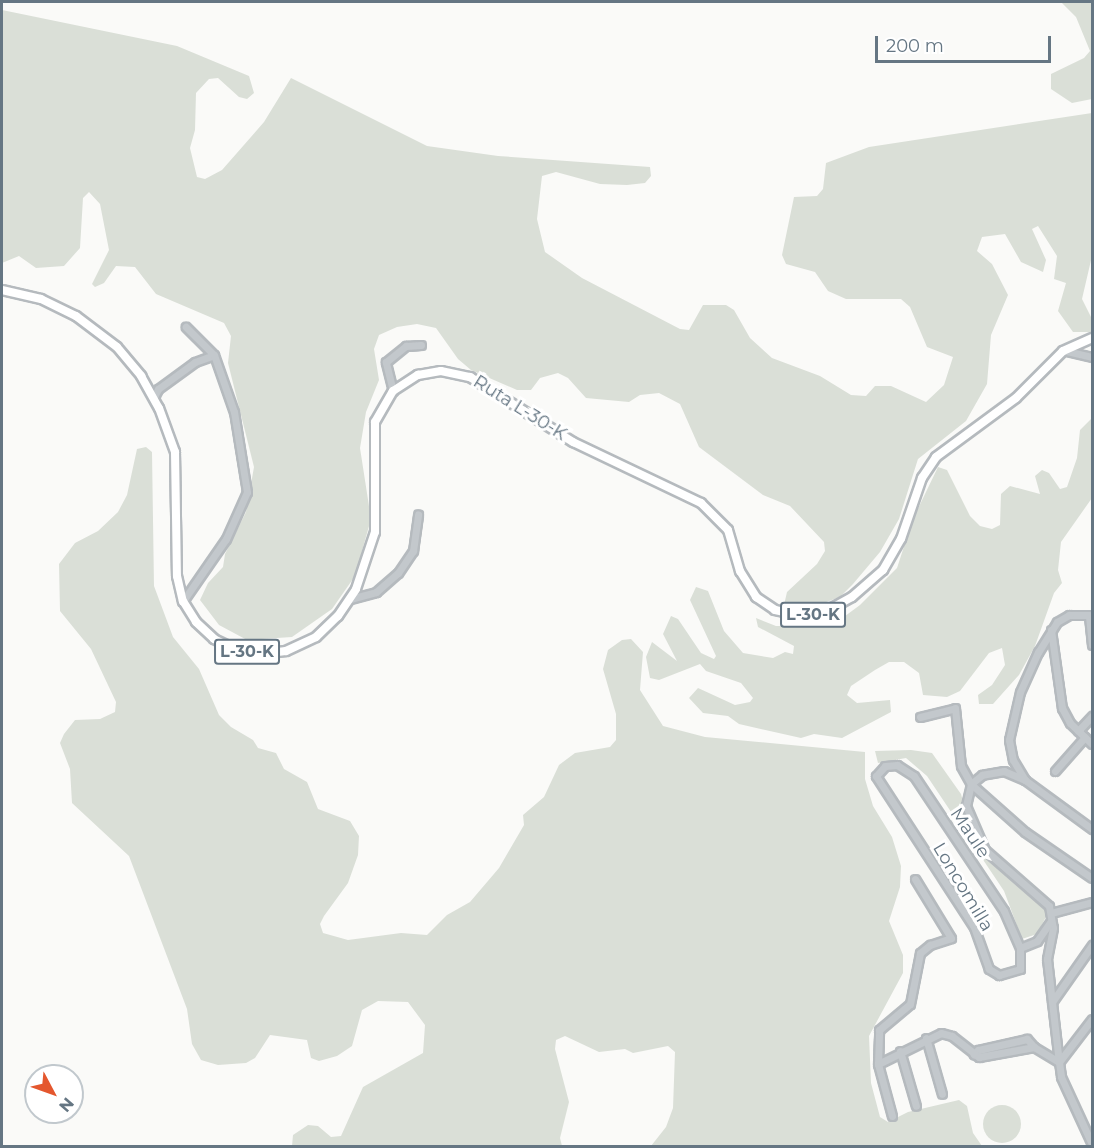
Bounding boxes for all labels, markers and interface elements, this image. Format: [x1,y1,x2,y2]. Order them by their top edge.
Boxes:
scale bar [878,24,1054,62]
text: 200 m [886,35,944,57]
street label: Ruta L-30-K [469,371,571,445]
road number: L-30-K [780,602,846,628]
road number: L-30-K [214,639,280,665]
street label: Maule [945,804,995,862]
street label: Loncomilla [928,839,998,935]
north arrow [24,1064,84,1124]
text: N [55,1094,78,1116]

